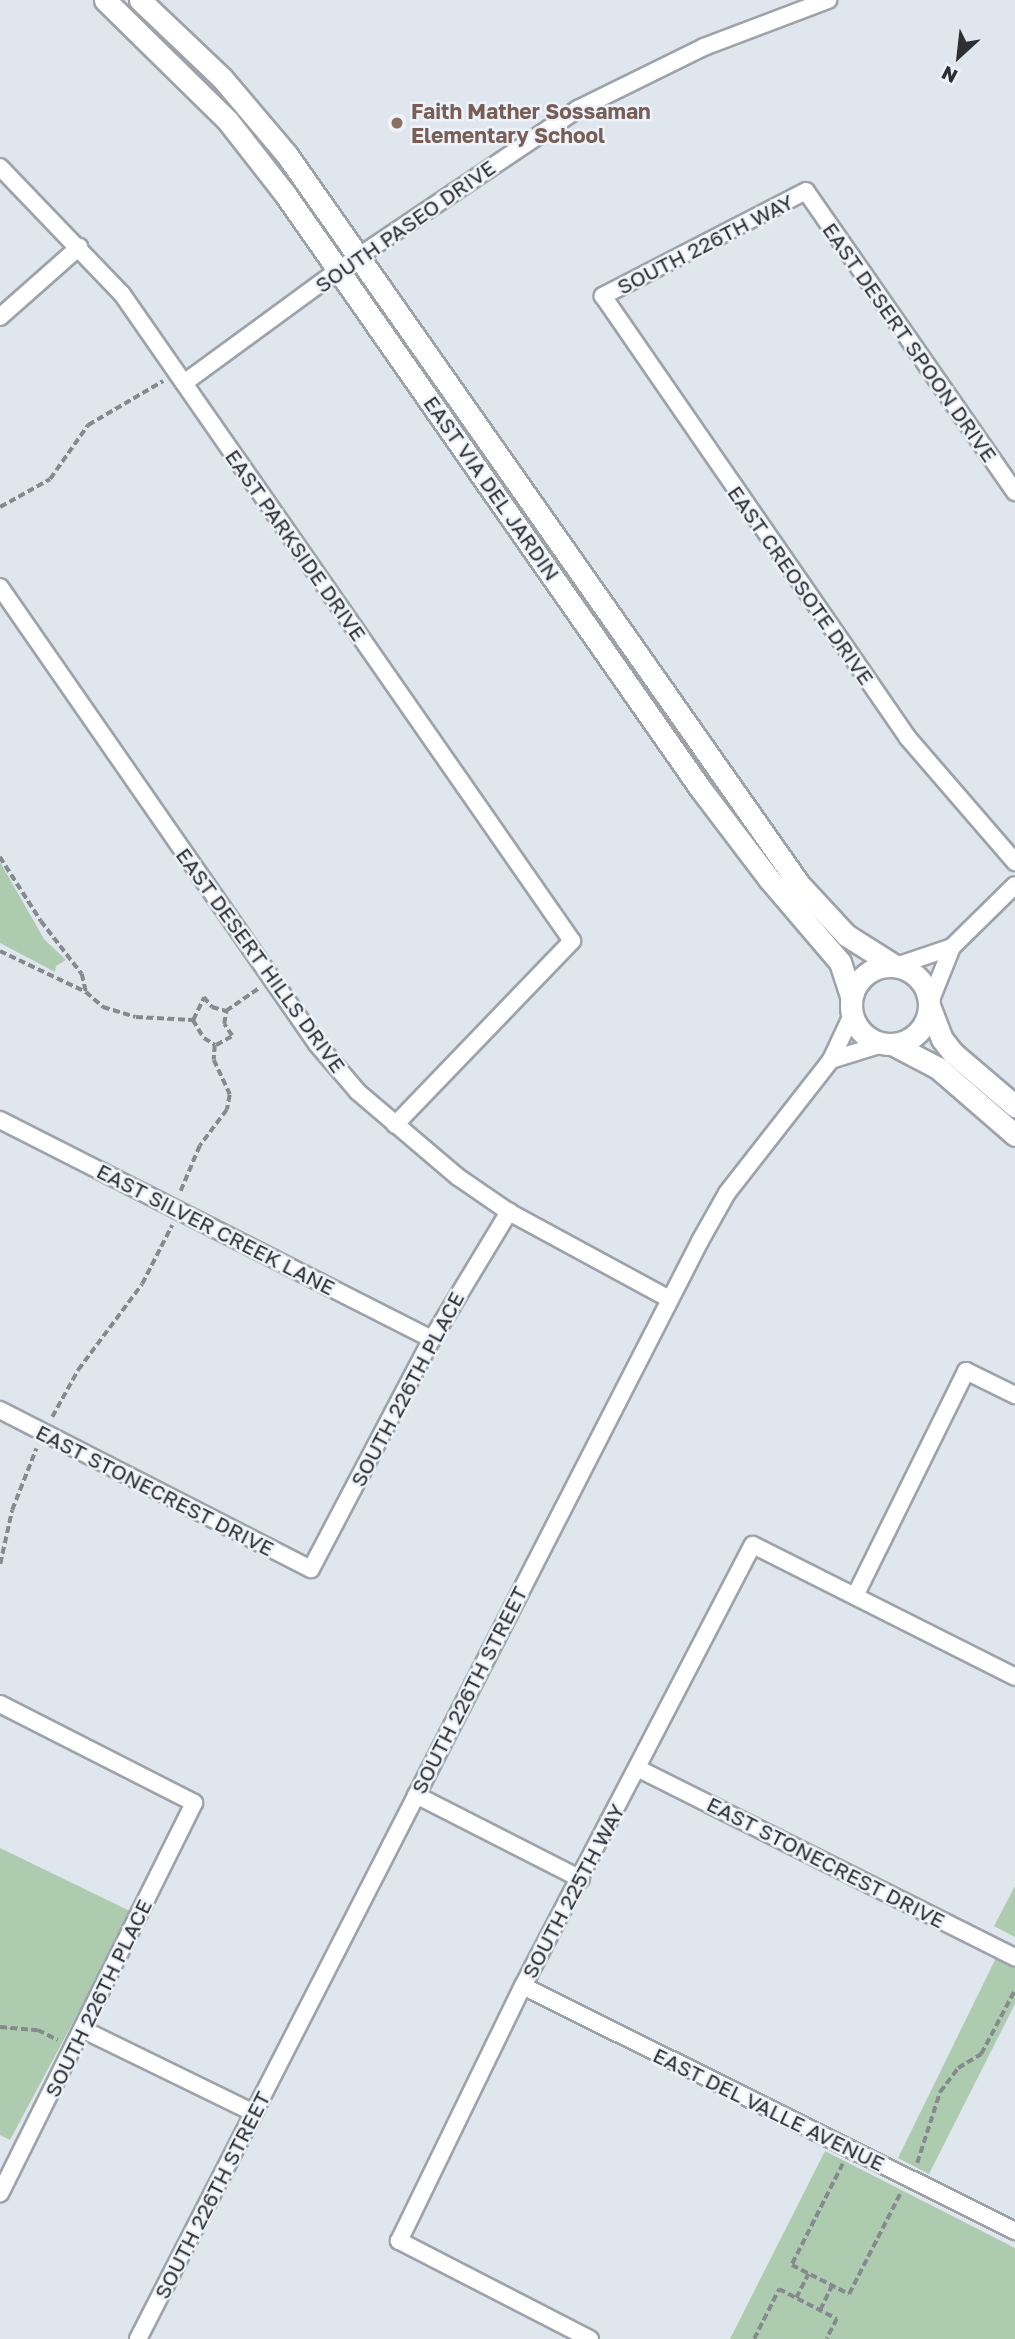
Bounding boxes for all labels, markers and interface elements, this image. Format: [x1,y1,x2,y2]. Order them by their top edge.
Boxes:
north arrow [924,21,994,91]
text: N [938,62,961,89]
place label: Faith Mather Sossaman Elementary School [411,98,651,148]
marker: Faith Mather Sossaman Elementary School [389,115,405,131]
street label: SOUTH PASEO DRIVE [310,154,500,298]
street label: SOUTH 226TH WAY [613,189,797,299]
street label: EAST DESERT SPOON DRIVE [818,218,1002,466]
street label: EAST VIA DEL JARDIN [419,391,565,585]
street label: EAST PARKSIDE DRIVE [220,444,372,646]
street label: EAST CREOSOTE DRIVE [723,481,879,689]
street label: EAST DESERT HILLS DRIVE [171,843,351,1077]
street label: EAST SILVER CREEK LANE [93,1158,339,1300]
street label: SOUTH 226TH PLACE [345,1287,469,1491]
street label: EAST STONECREST DRIVE [32,1419,278,1561]
street label: SOUTH 226TH STREET [406,1582,532,1798]
street label: EAST STONECREST DRIVE [703,1791,949,1933]
street label: SOUTH 225TH WAY [516,1800,630,1982]
street label: SOUTH 226TH PLACE [39,1895,157,2101]
street label: EAST DEL VALLE AVENUE [649,2042,889,2176]
street label: SOUTH 226TH STREET [149,2087,275,2303]

